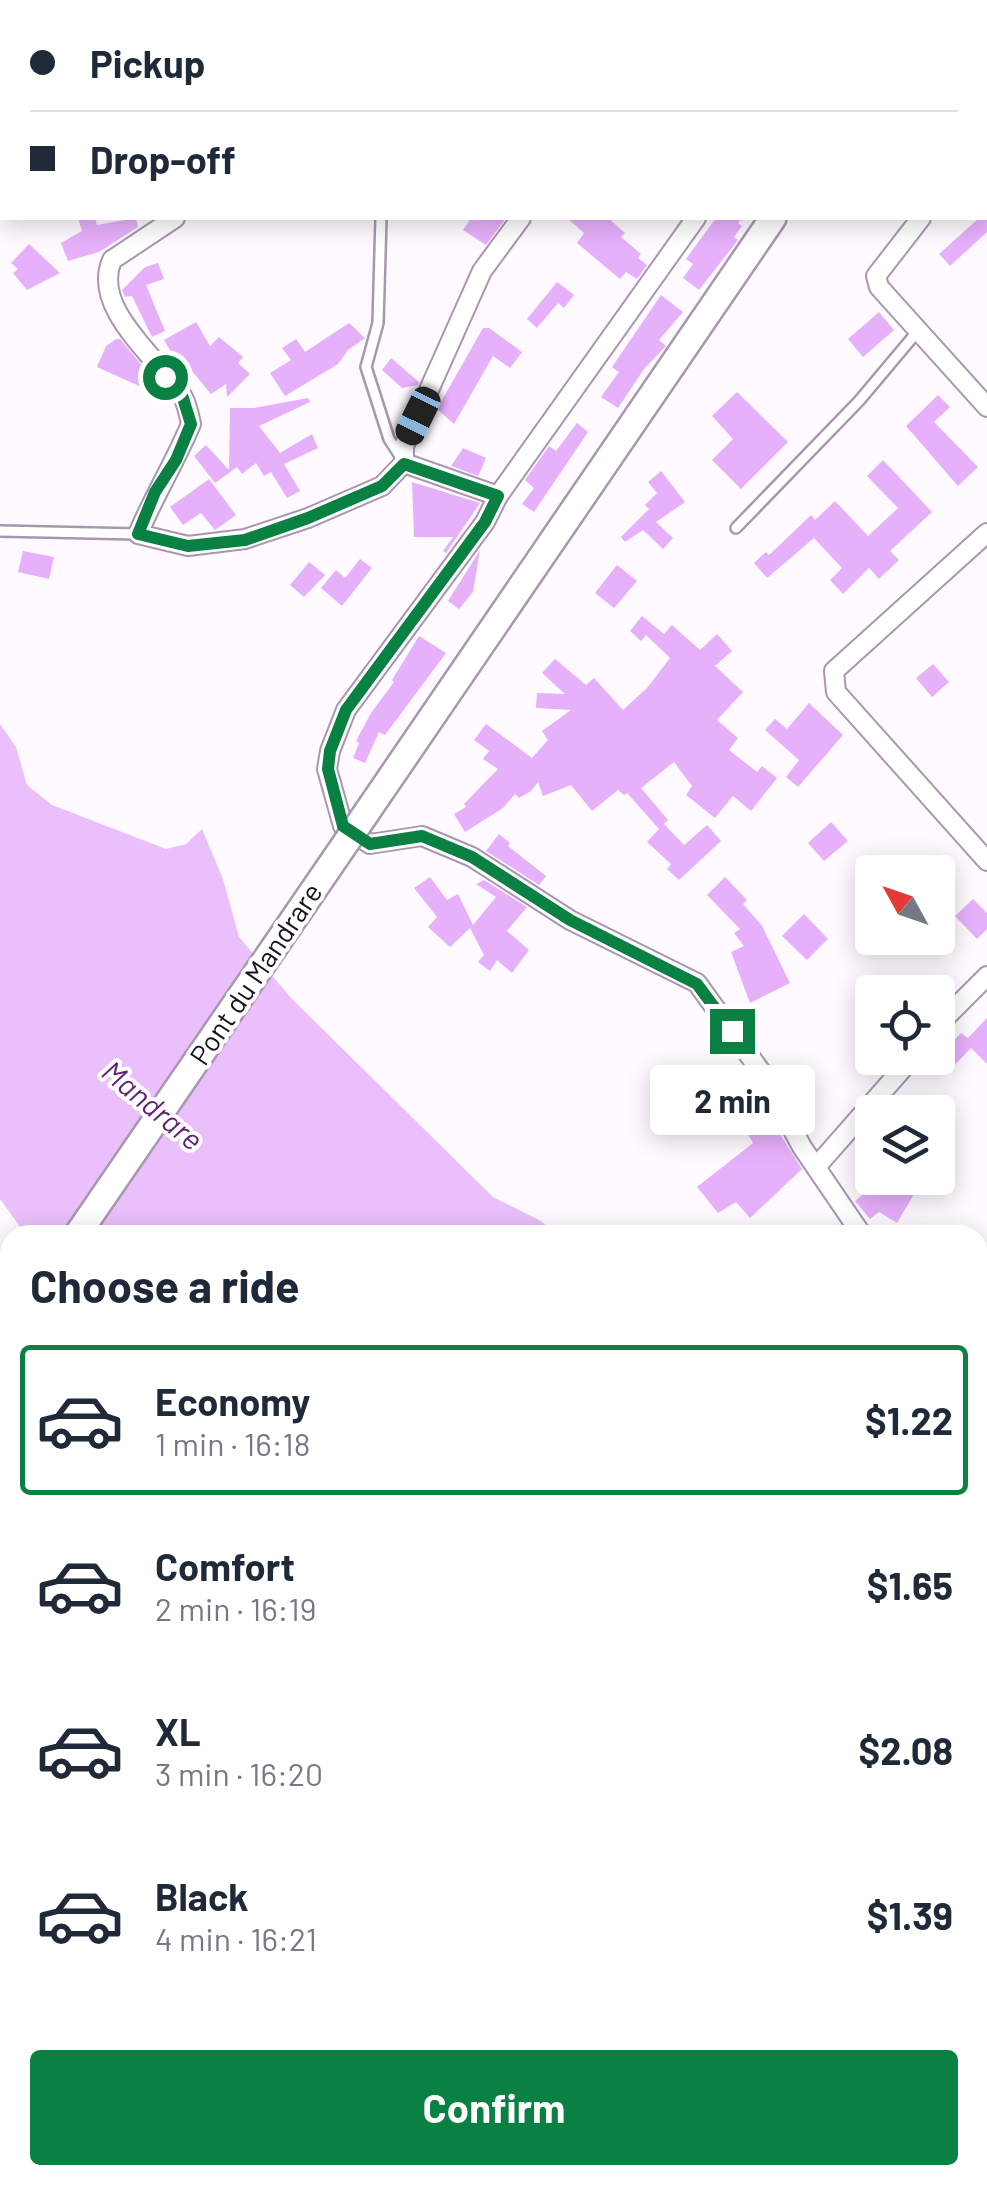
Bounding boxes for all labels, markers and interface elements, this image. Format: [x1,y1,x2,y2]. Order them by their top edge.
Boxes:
text: Pickup [90,40,205,86]
text: Drop-off [90,136,236,182]
route start [143,355,188,400]
car [391,382,445,450]
north arrow [855,855,955,955]
map controls [855,855,955,1195]
street label: Pont du Mandrare [182,876,329,1071]
button: locate [855,975,955,1075]
route end [710,1009,755,1054]
water label: Mandrare [96,1052,211,1157]
callout: 2 min [650,1066,814,1136]
text: 2 min [694,1081,771,1119]
button: layers [855,1095,955,1195]
text: Choose a ride [30,1258,300,1312]
icon: car [35,1375,125,1465]
text: Economy [155,1378,310,1424]
text: $1.22 [865,1397,953,1443]
text: 1 min · 16:18 [155,1424,310,1462]
icon: car [35,1540,125,1630]
text: Comfort [155,1543,295,1589]
text: $1.65 [867,1562,953,1608]
text: 2 min · 16:19 [155,1589,316,1627]
icon: car [35,1705,125,1795]
text: XL [155,1708,201,1754]
text: $2.08 [858,1727,953,1773]
text: 3 min · 16:20 [155,1754,323,1792]
icon: car [35,1870,125,1960]
text: Black [155,1873,249,1919]
text: $1.39 [867,1892,953,1938]
text: 4 min · 16:21 [155,1919,317,1957]
button: Confirm [30,2050,958,2165]

